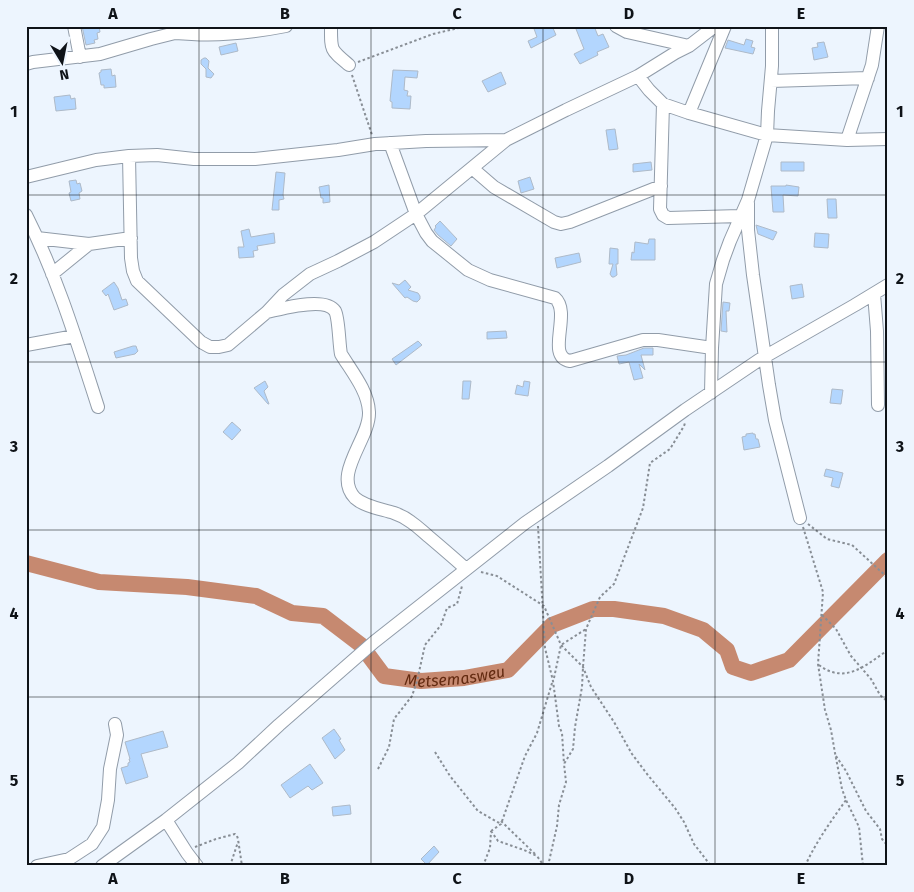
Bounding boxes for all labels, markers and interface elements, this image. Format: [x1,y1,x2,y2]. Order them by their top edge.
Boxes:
text: A [107,4,118,23]
text: B [280,4,290,23]
text: C [452,4,462,23]
text: D [624,4,634,23]
text: E [797,4,805,23]
north arrow [38,38,88,88]
text: N [58,65,70,83]
text: 1 [10,102,18,121]
text: 1 [896,102,904,121]
text: 2 [10,269,18,288]
text: 2 [896,269,904,288]
text: 3 [9,437,18,456]
text: 3 [895,437,904,456]
text: 4 [9,604,19,623]
text: 4 [895,604,905,623]
water label: Metsemasweu [404,661,506,691]
text: 5 [10,771,19,790]
text: 5 [896,771,905,790]
text: A [107,869,118,888]
text: B [280,869,290,888]
text: C [452,869,462,888]
text: D [624,869,634,888]
text: E [797,869,805,888]

